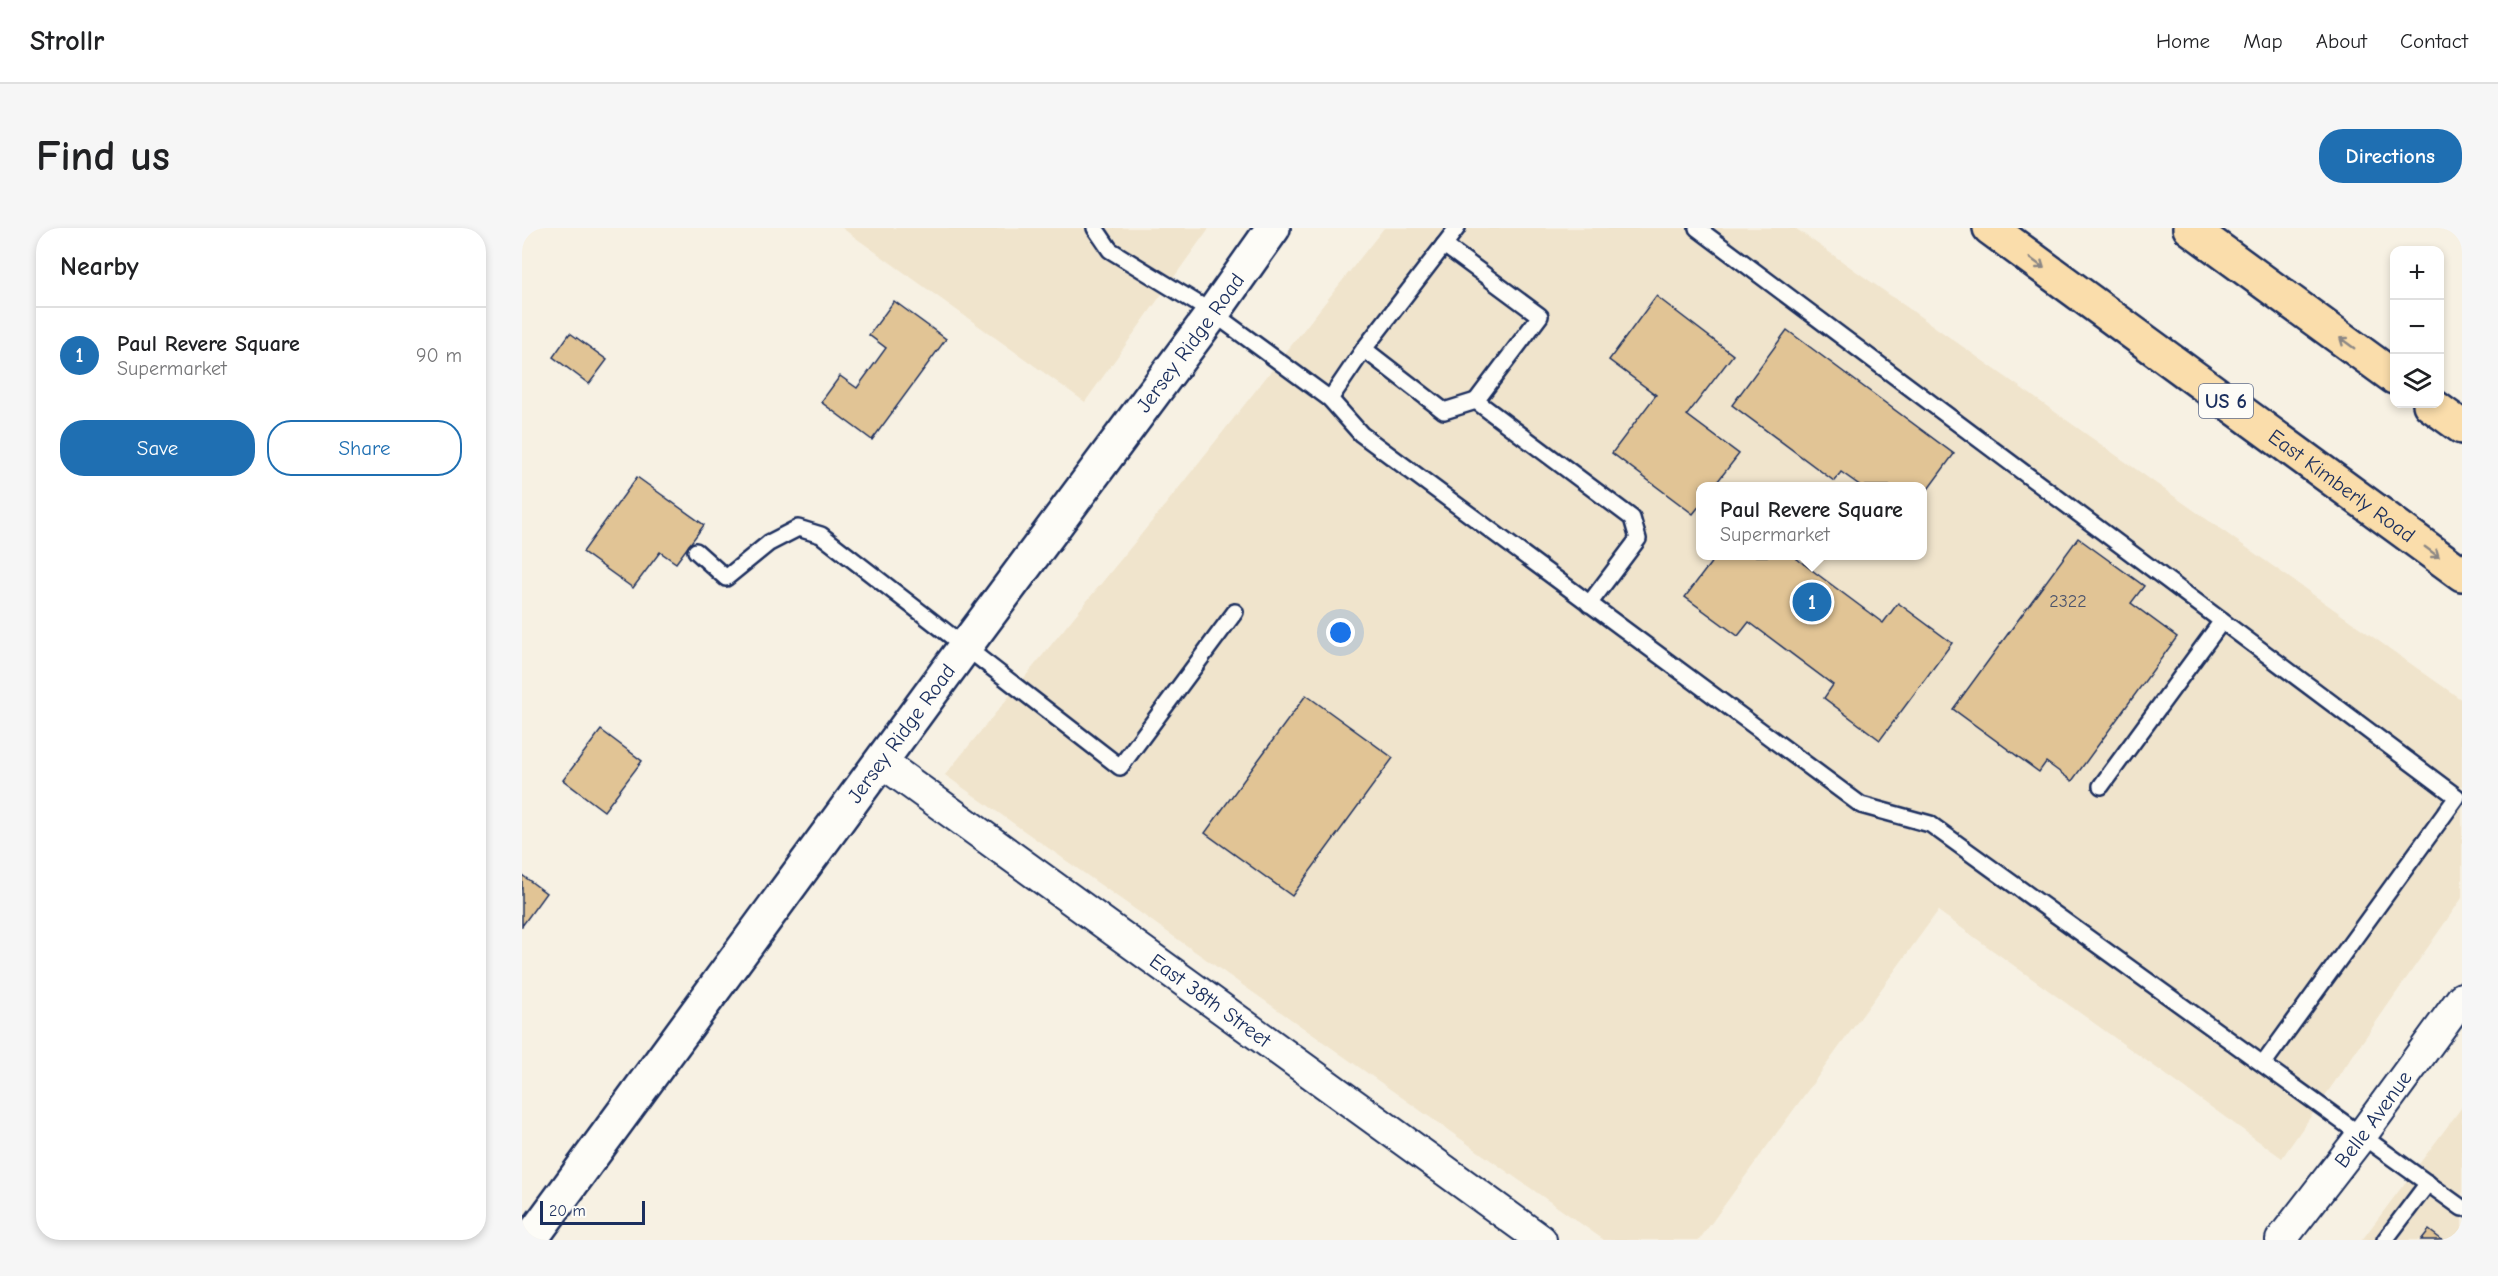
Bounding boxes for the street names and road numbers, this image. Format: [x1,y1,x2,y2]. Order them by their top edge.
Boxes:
street label: Jersey Ridge Road [1131,269,1249,417]
road number: US 6 [2199,384,2253,418]
street label: East Kimberly Road [2264,424,2420,547]
street label: Jersey Ridge Road [842,659,960,808]
street label: East 38th Street [1145,949,1276,1053]
street label: Belle Avenue [2329,1066,2417,1172]

